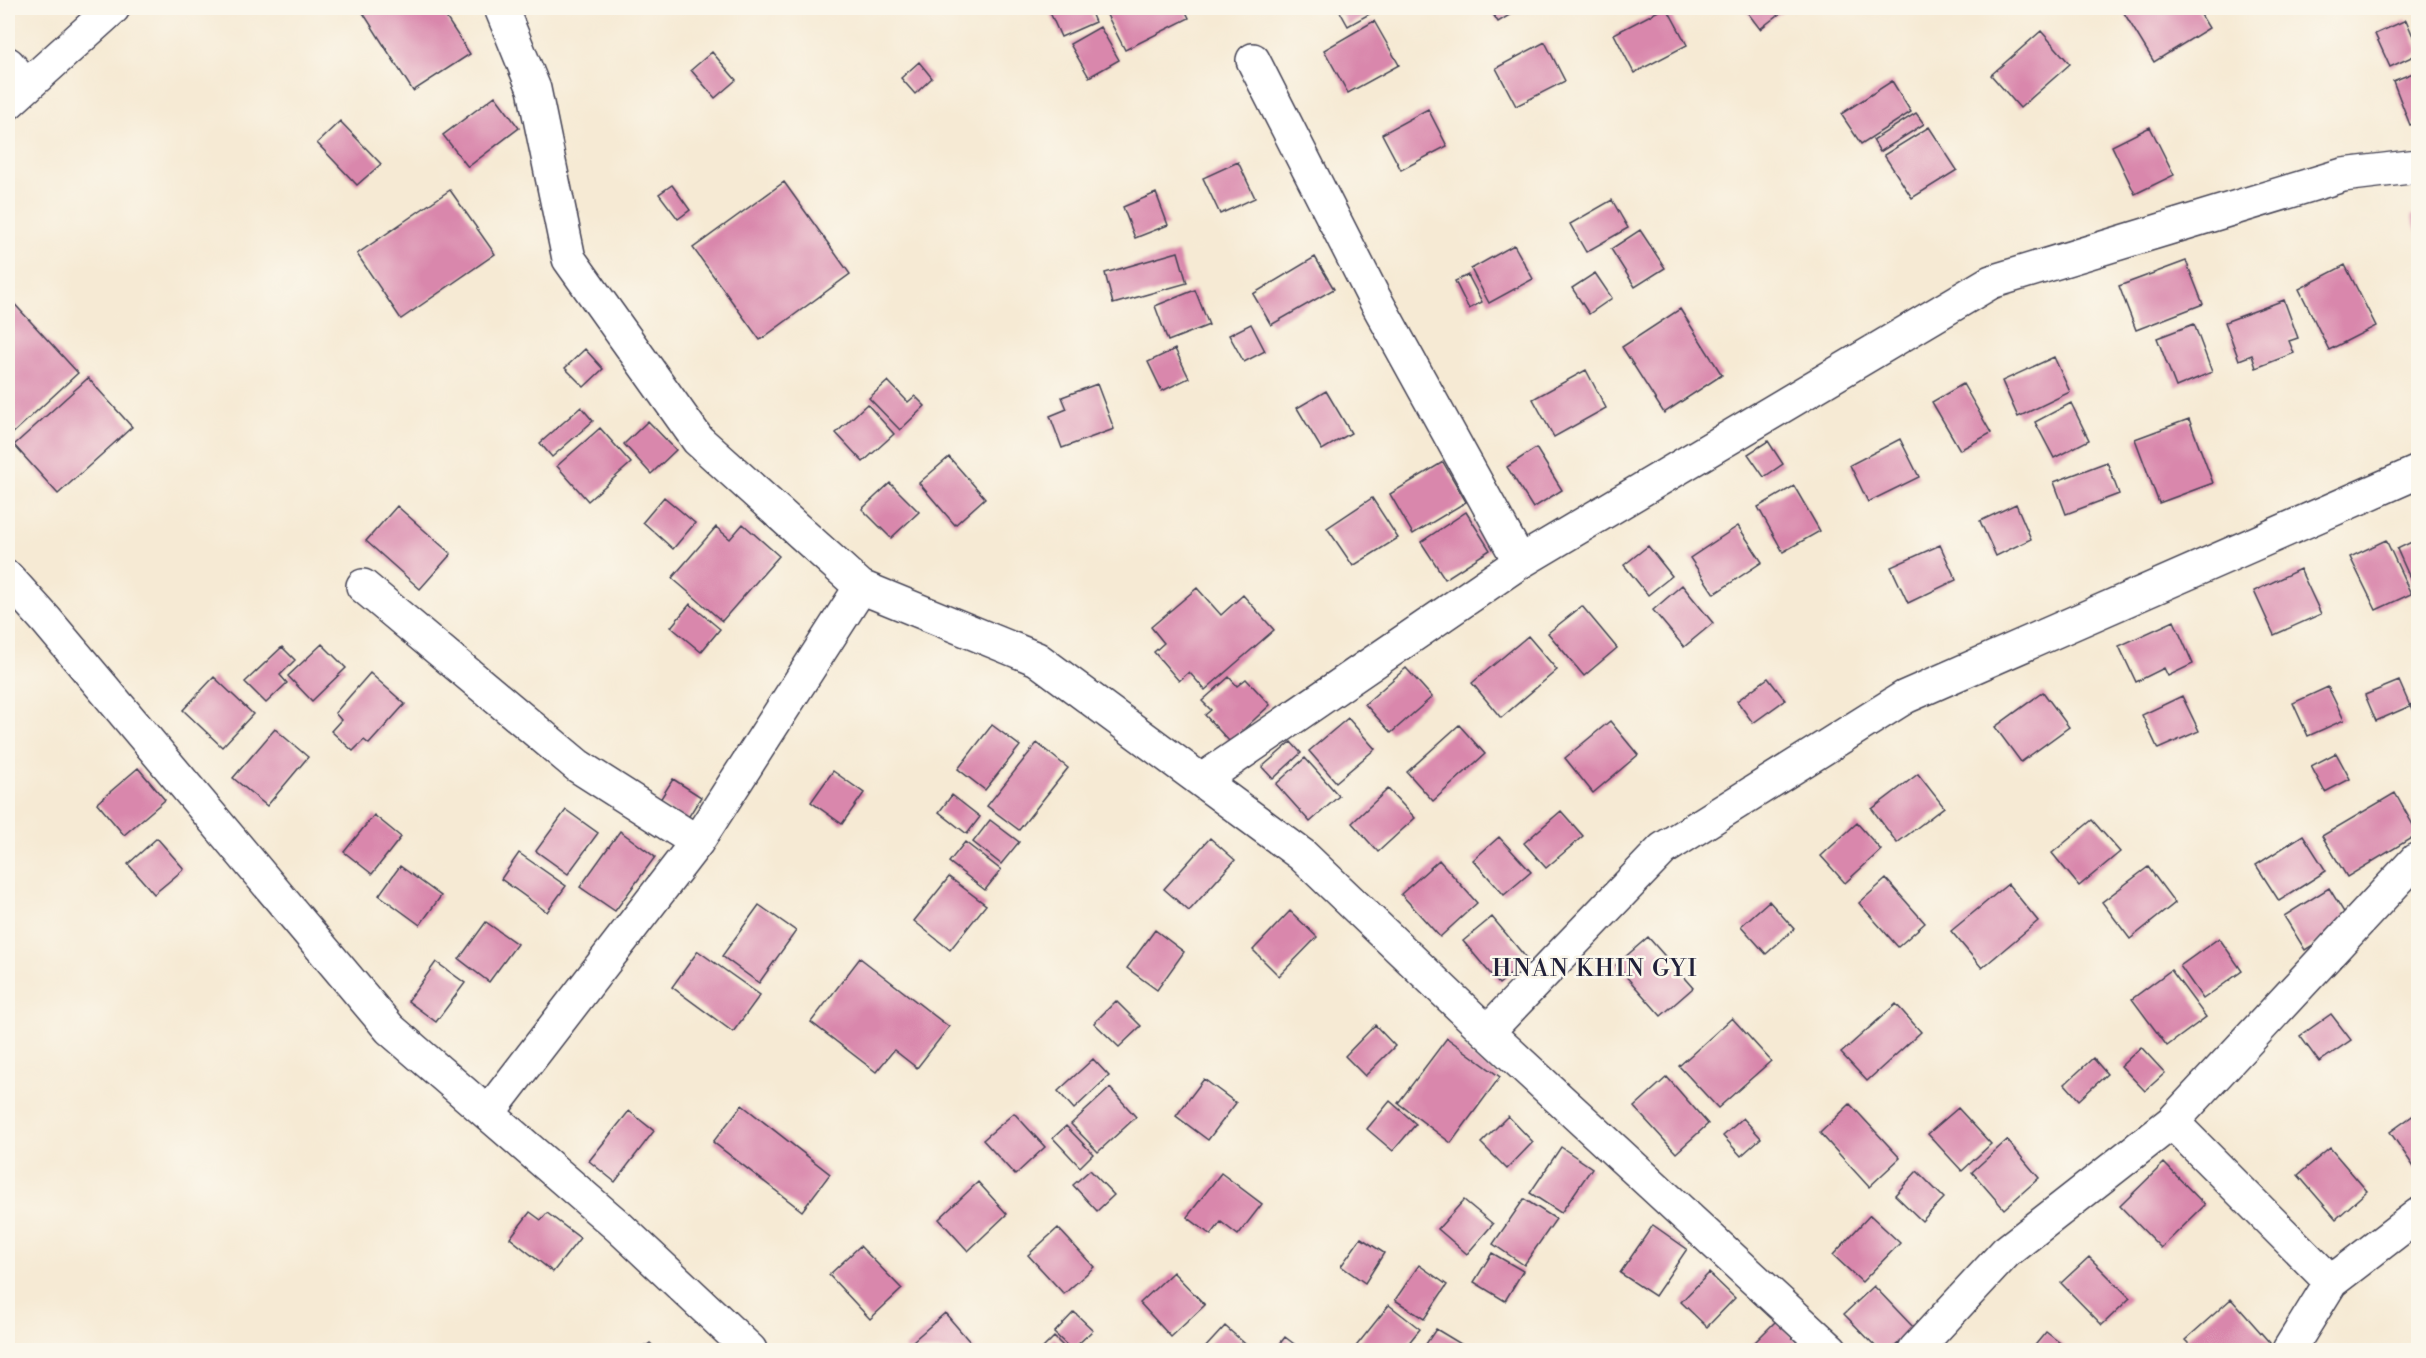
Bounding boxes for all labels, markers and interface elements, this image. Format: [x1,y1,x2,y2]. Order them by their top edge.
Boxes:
district label: HNAN KHIN GYI [1492,954,1698,984]

